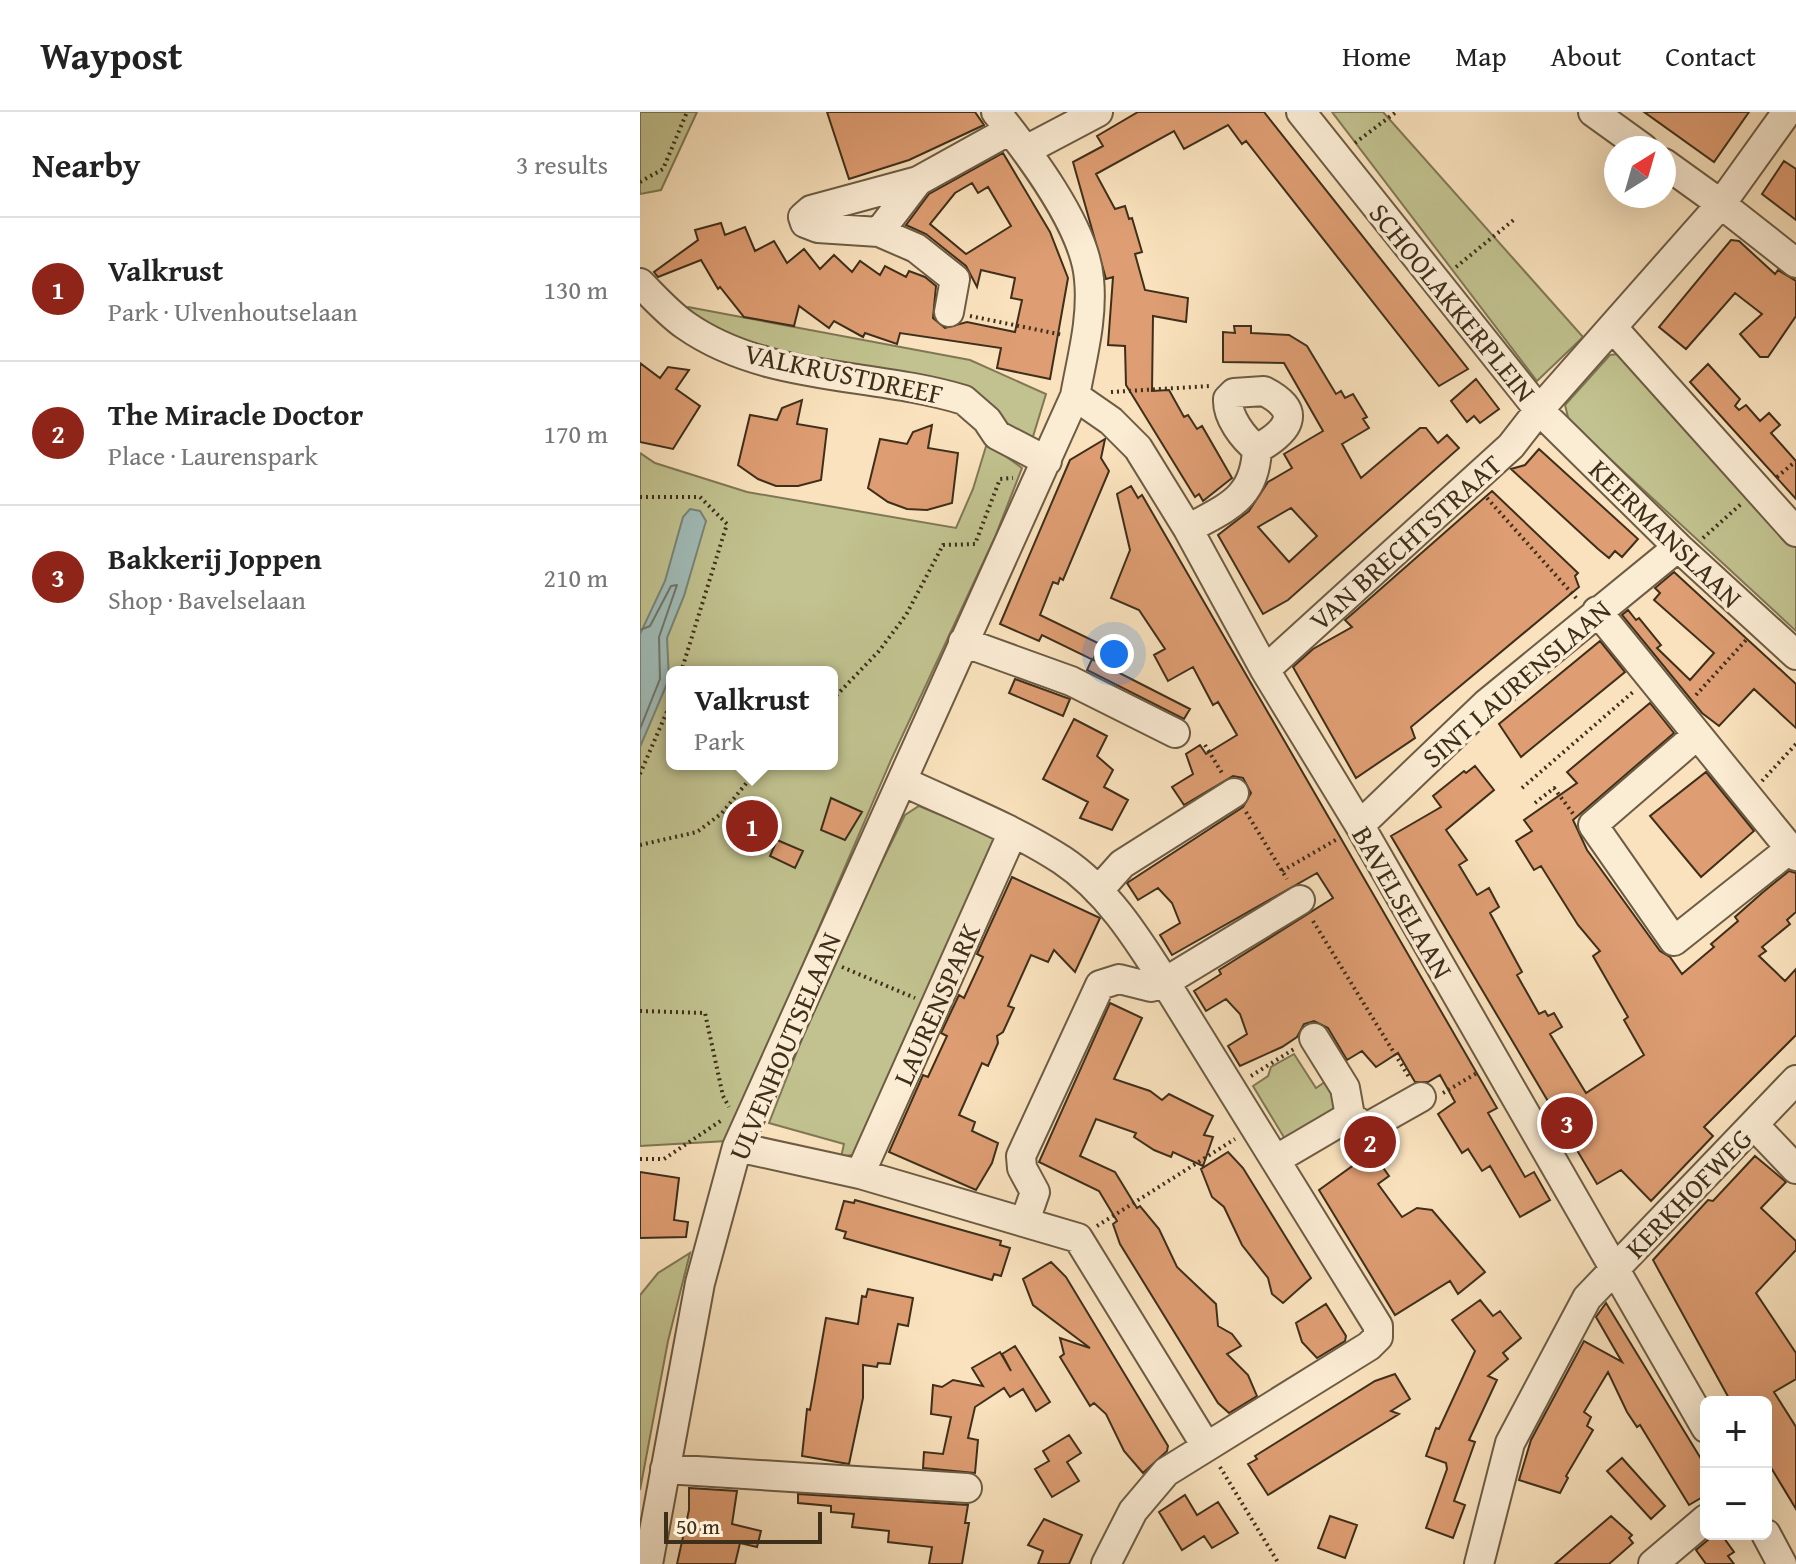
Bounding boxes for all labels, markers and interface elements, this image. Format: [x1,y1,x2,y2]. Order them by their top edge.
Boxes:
text: Waypost [40,27,182,83]
text: Home [1342,35,1411,76]
text: Map [1455,35,1507,76]
text: About [1551,35,1621,76]
text: Contact [1665,35,1756,76]
north arrow [1604,136,1676,208]
text: Nearby [32,140,141,189]
text: 3 results [516,145,608,184]
street label: SCHOOLAKKERPLEIN [1360,194,1546,410]
text: Valkrust [108,248,223,292]
text: 1 [51,270,65,309]
text: 130 m [543,270,608,309]
text: Park · Ulvenhoutselaan [108,292,358,331]
street label: VALKRUSTDREEF [741,332,947,414]
text: The Miracle Doctor [108,392,363,436]
text: 2 [51,414,65,453]
text: 170 m [543,414,608,453]
text: Place · Laurenspark [108,436,318,475]
street label: VAN BRECHTSTRAAT [1300,444,1511,640]
street label: KEERMANSLAAN [1580,449,1752,617]
text: Bakkerij Joppen [108,536,322,580]
text: 3 [51,558,65,597]
text: 210 m [543,558,608,597]
text: Shop · Bavelselaan [108,580,306,619]
street label: SINT LAURENSLAAN [1413,589,1619,777]
your location [1094,634,1134,674]
popup [666,666,838,770]
text: Valkrust [694,677,810,721]
text: Park [694,721,745,760]
pin: 1 [726,796,778,856]
street label: BAVELSELAAN [1343,818,1463,986]
street label: LAURENSPARK [882,916,990,1092]
street label: ULVENHOUTSELAAN [717,926,851,1166]
pin: 3 [1541,1093,1593,1153]
pin: 2 [1344,1112,1396,1172]
street label: KERKHOFWEG [1615,1119,1761,1267]
map controls [1700,1396,1772,1540]
button: + [1700,1396,1772,1468]
button: − [1700,1468,1772,1540]
scale bar [664,1508,822,1544]
text: 50 m [676,1510,720,1542]

